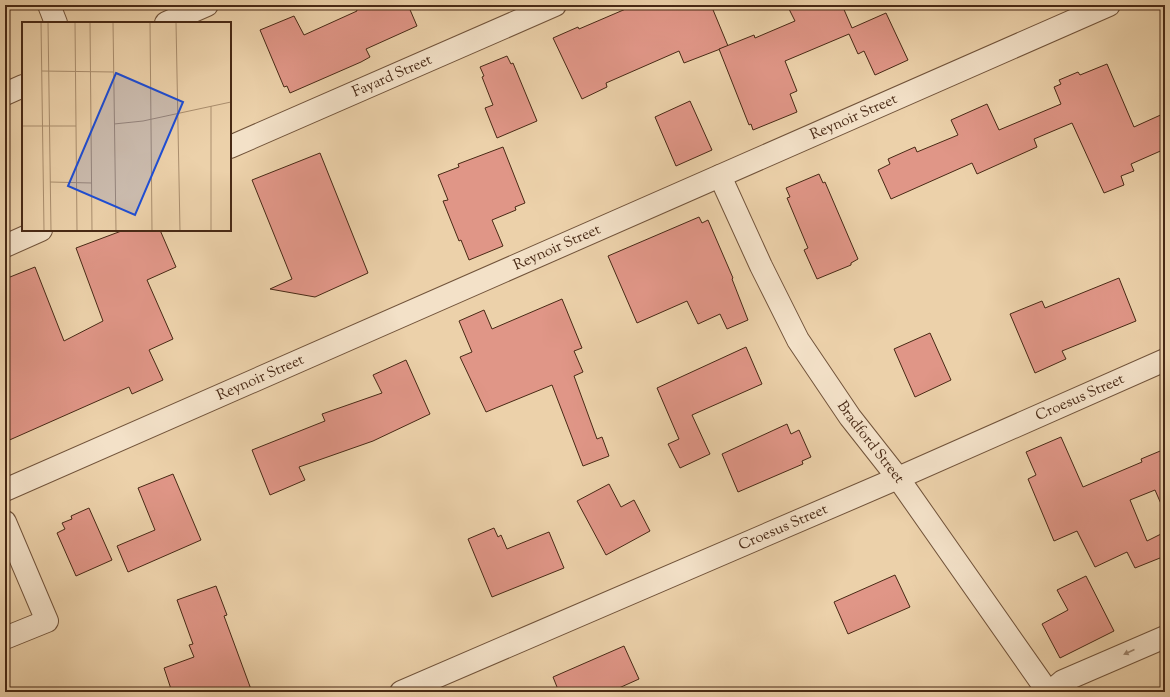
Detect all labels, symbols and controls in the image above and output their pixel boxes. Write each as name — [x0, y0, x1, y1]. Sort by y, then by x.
inset map — [22, 22, 231, 231]
street label: Fayard Street — [349, 49, 435, 103]
street label: Reynoir Street — [807, 89, 901, 146]
street label: Reynoir Street — [510, 219, 604, 276]
street label: Reynoir Street — [213, 349, 307, 406]
street label: Croesus Street — [1032, 369, 1128, 426]
street label: Bradford Street — [832, 397, 909, 488]
street label: Croesus Street — [735, 499, 831, 556]
one-way arrow — [1123, 650, 1135, 656]

